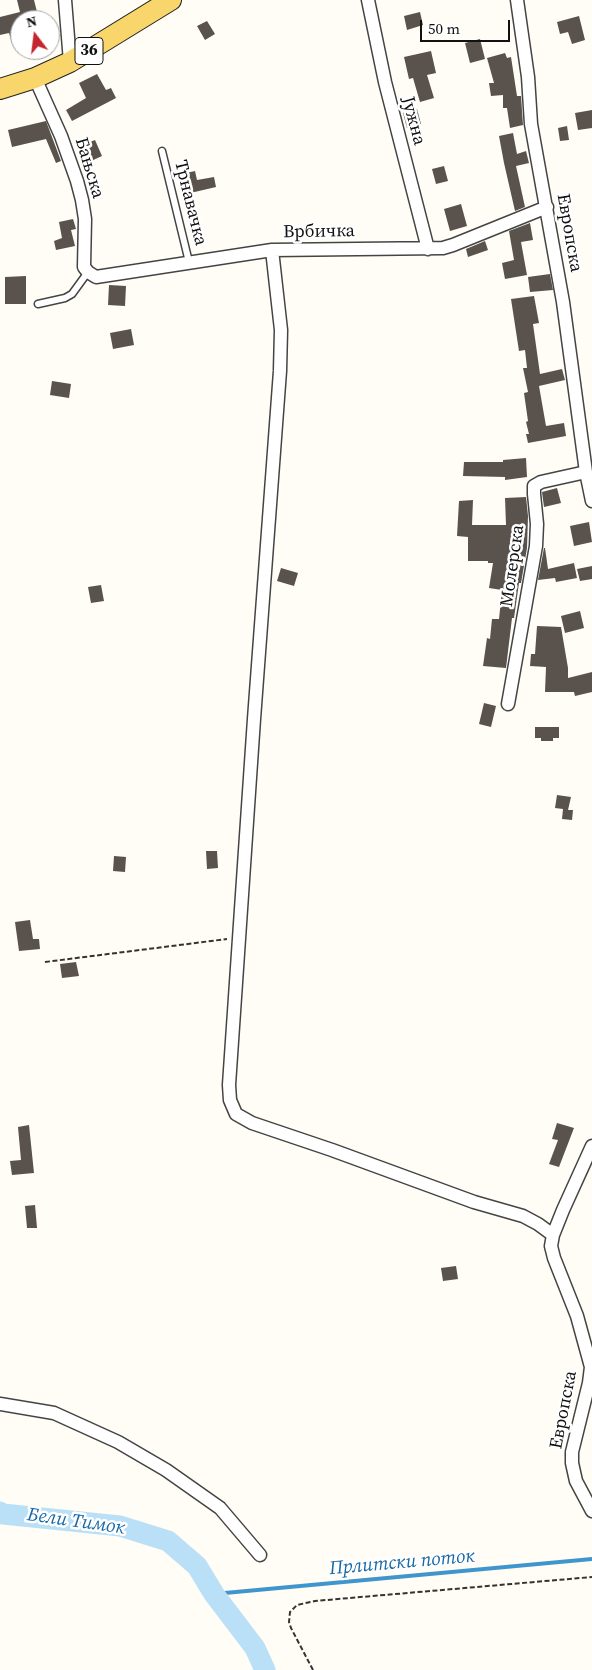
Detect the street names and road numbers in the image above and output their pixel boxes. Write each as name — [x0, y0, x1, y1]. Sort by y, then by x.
road number: 36 — [75, 37, 103, 64]
street label: Јужна — [396, 94, 430, 148]
street label: Бањска — [70, 135, 108, 201]
street label: Трнавачка — [169, 158, 211, 248]
street label: Европска — [551, 192, 587, 274]
street label: Врбичка — [283, 221, 355, 243]
street label: Молерска — [497, 524, 529, 608]
street label: Европска — [546, 1369, 582, 1451]

